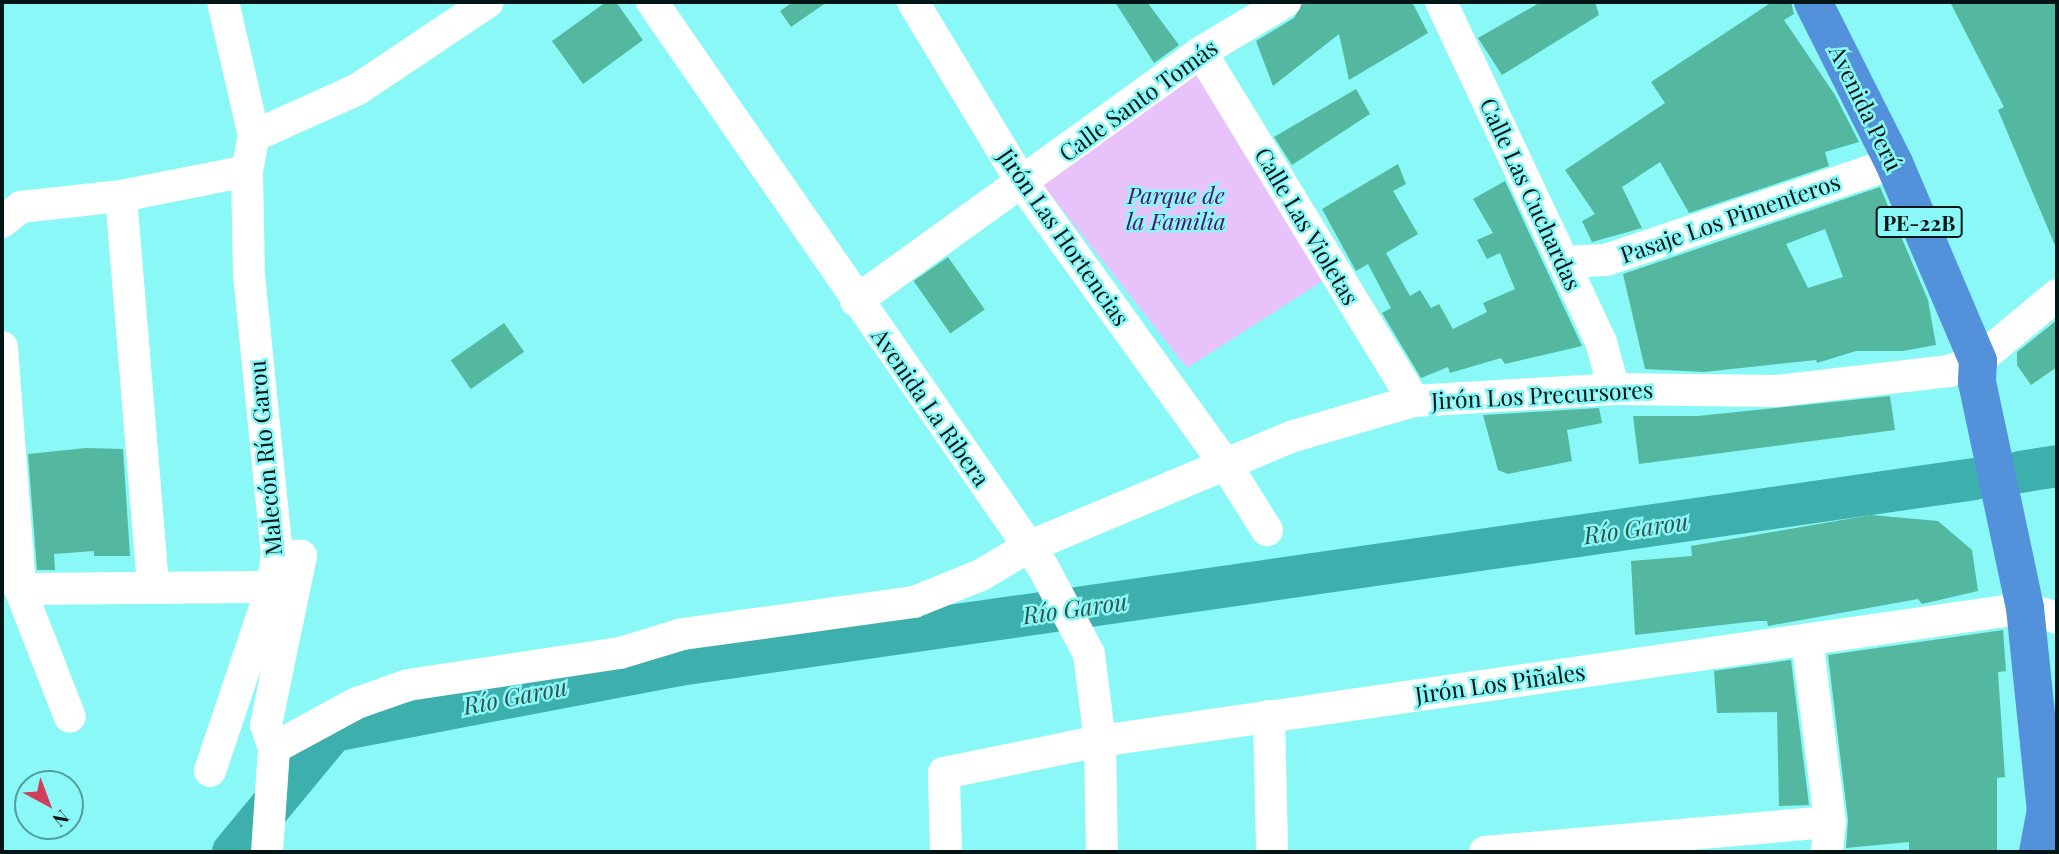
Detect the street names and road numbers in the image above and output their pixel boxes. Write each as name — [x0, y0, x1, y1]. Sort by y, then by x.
street label: Calle Santo Tomás — [1053, 33, 1223, 167]
street label: Avenida Perú — [1824, 41, 1908, 175]
street label: Calle Las Cuchardas — [1474, 94, 1588, 294]
street label: Calle Las Violetas — [1249, 142, 1365, 310]
street label: Jirón Las Hortencias — [992, 143, 1136, 331]
street label: Pasaje Los Pimenteros — [1617, 167, 1843, 269]
road number: PE-22B — [1875, 204, 1963, 240]
street label: Avenida La Ribera — [866, 323, 996, 491]
street label: Malecón Río Garou — [243, 359, 287, 557]
street label: Jirón Los Precursores — [1430, 375, 1654, 415]
street label: Jirón Los Piñales — [1413, 657, 1587, 709]

